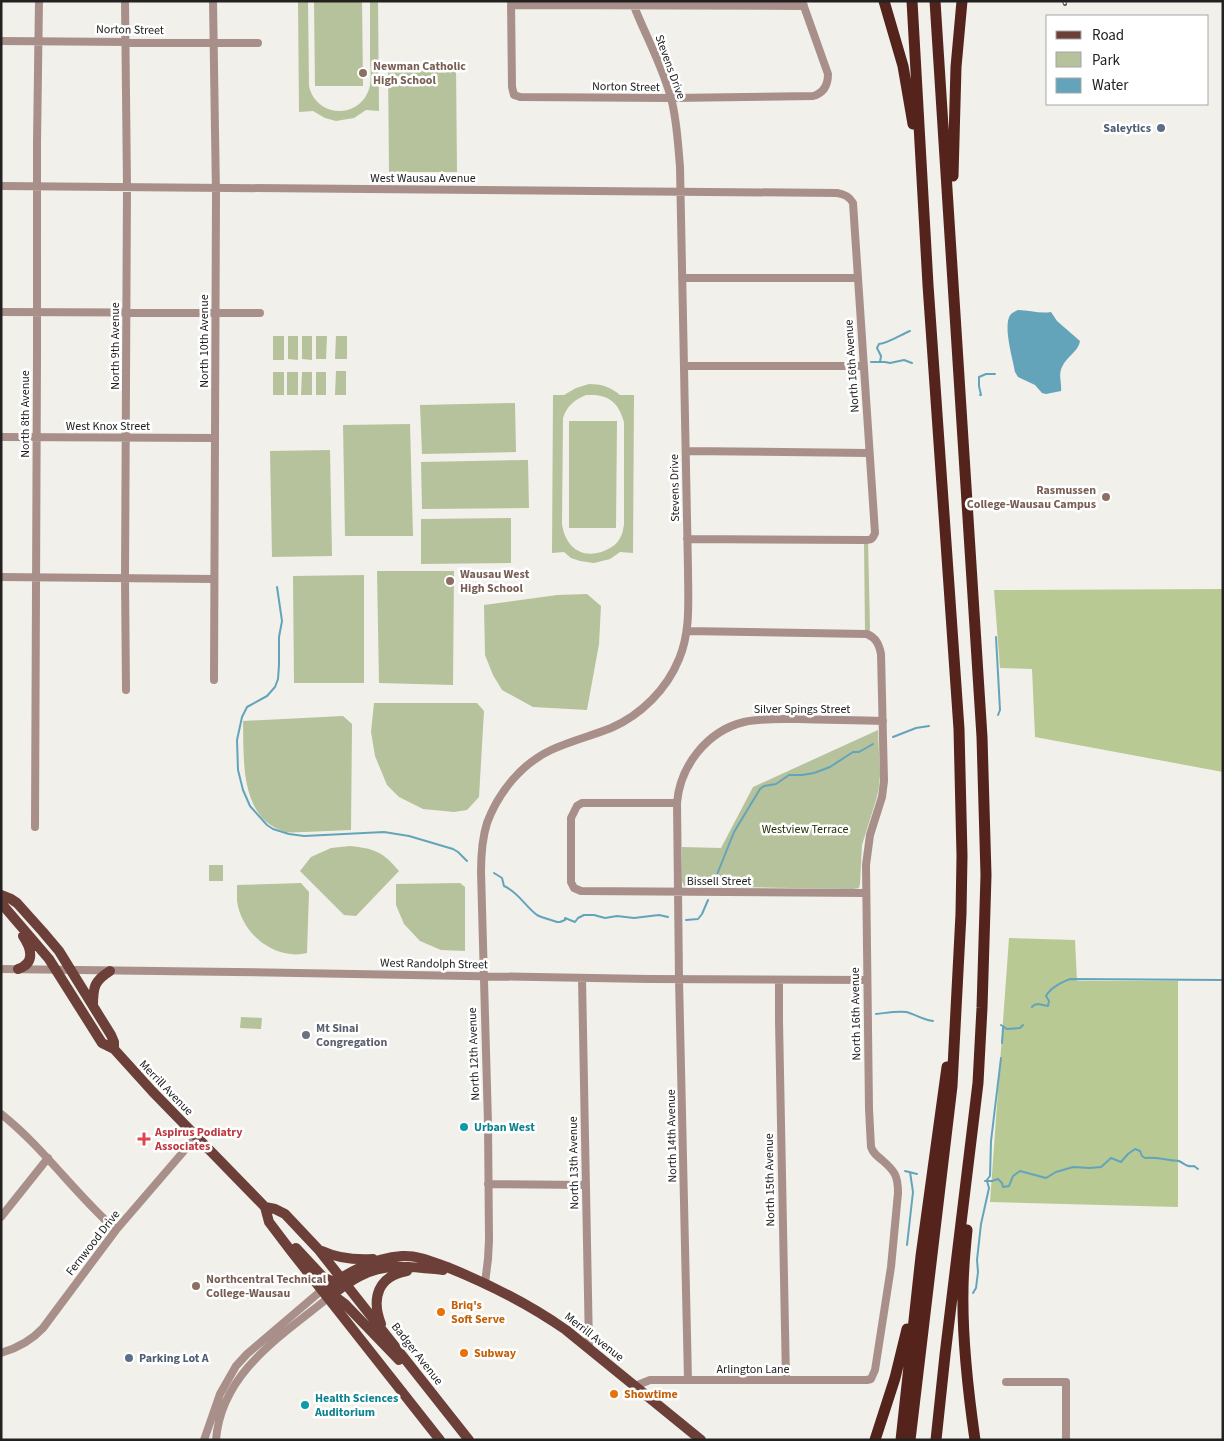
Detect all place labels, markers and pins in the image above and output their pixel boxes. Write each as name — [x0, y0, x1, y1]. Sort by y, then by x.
place label: Newman Catholic High School — [373, 58, 466, 89]
marker: Newman Catholic High School — [357, 67, 369, 79]
place label: Saleytics — [1103, 120, 1151, 137]
marker: Saleytics — [1155, 122, 1167, 134]
place label: Rasmussen College-Wausau Campus — [967, 482, 1096, 513]
marker: Rasmussen College-Wausau Campus — [1100, 491, 1112, 503]
place label: Wausau West High School — [460, 566, 530, 597]
marker: Wausau West High School — [444, 575, 456, 587]
place label: Mt Sinai Congregation — [316, 1020, 388, 1051]
marker: Mt Sinai Congregation — [300, 1029, 312, 1041]
place label: Urban West — [474, 1119, 535, 1136]
marker: Urban West — [458, 1121, 470, 1133]
place label: Aspirus Podiatry Associates — [154, 1124, 243, 1155]
marker: Aspirus Podiatry Associates — [137, 1132, 151, 1146]
place label: Northcentral Technical College-Wausau — [206, 1271, 327, 1302]
marker: Northcentral Technical College-Wausau — [190, 1280, 202, 1292]
place label: Briq's Soft Serve — [451, 1297, 505, 1328]
marker: Briq's Soft Serve — [435, 1306, 447, 1318]
place label: Subway — [474, 1345, 517, 1362]
marker: Subway — [458, 1347, 470, 1359]
place label: Parking Lot A — [139, 1350, 209, 1367]
marker: Parking Lot A — [123, 1352, 135, 1364]
place label: Showtime — [624, 1386, 678, 1403]
marker: Showtime — [608, 1388, 620, 1400]
place label: Health Sciences Auditorium — [314, 1390, 398, 1421]
marker: Health Sciences Auditorium — [299, 1399, 311, 1411]

